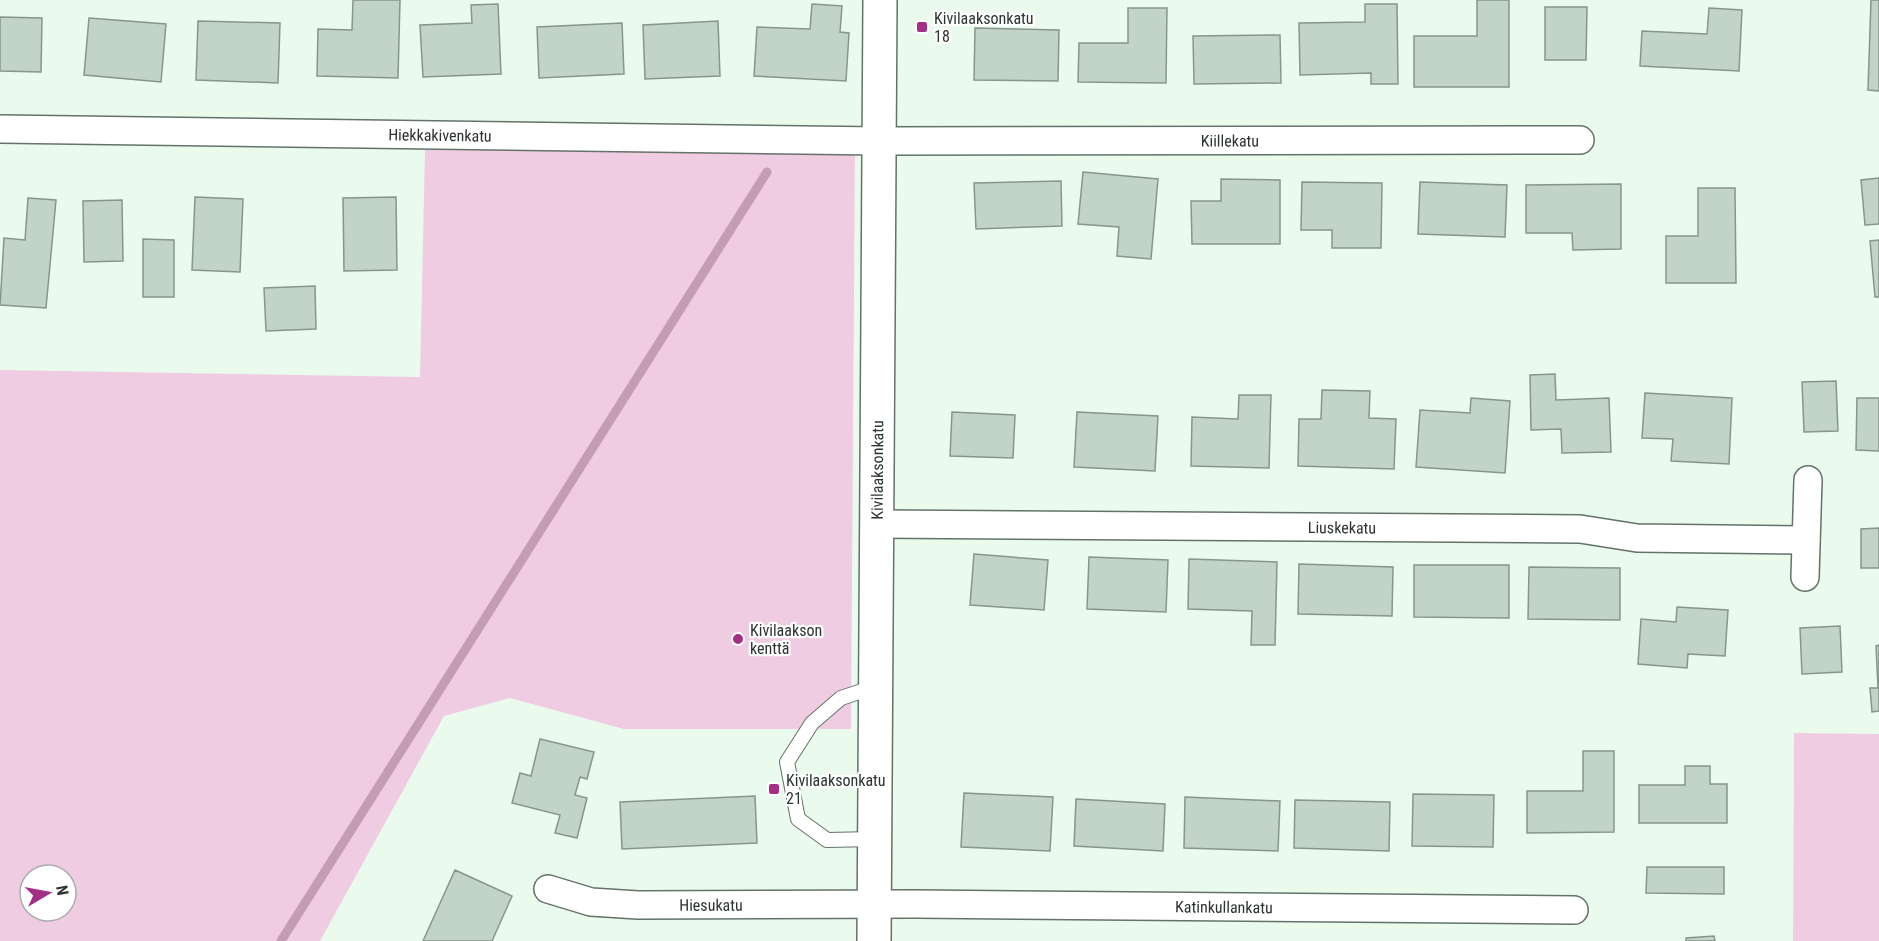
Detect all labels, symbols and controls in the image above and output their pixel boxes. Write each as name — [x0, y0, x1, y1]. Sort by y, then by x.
place label: Kivilaaksonkatu 18 — [934, 9, 1034, 46]
marker: Kivilaaksonkatu 18 — [915, 20, 929, 34]
street label: Hiekkakivenkatu — [388, 125, 492, 146]
street label: Kiillekatu — [1201, 131, 1259, 151]
street label: Kivilaaksonkatu — [868, 420, 887, 520]
street label: Liuskekatu — [1308, 518, 1376, 538]
place label: Kivilaakson kenttä — [750, 621, 822, 658]
marker: Kivilaakson kenttä — [731, 632, 745, 646]
place label: Kivilaaksonkatu 21 — [786, 771, 886, 808]
marker: Kivilaaksonkatu 21 — [767, 782, 781, 796]
north arrow — [18, 863, 78, 923]
text: N — [52, 884, 72, 897]
street label: Hiesukatu — [679, 896, 743, 915]
street label: Katinkullankatu — [1175, 897, 1273, 917]

